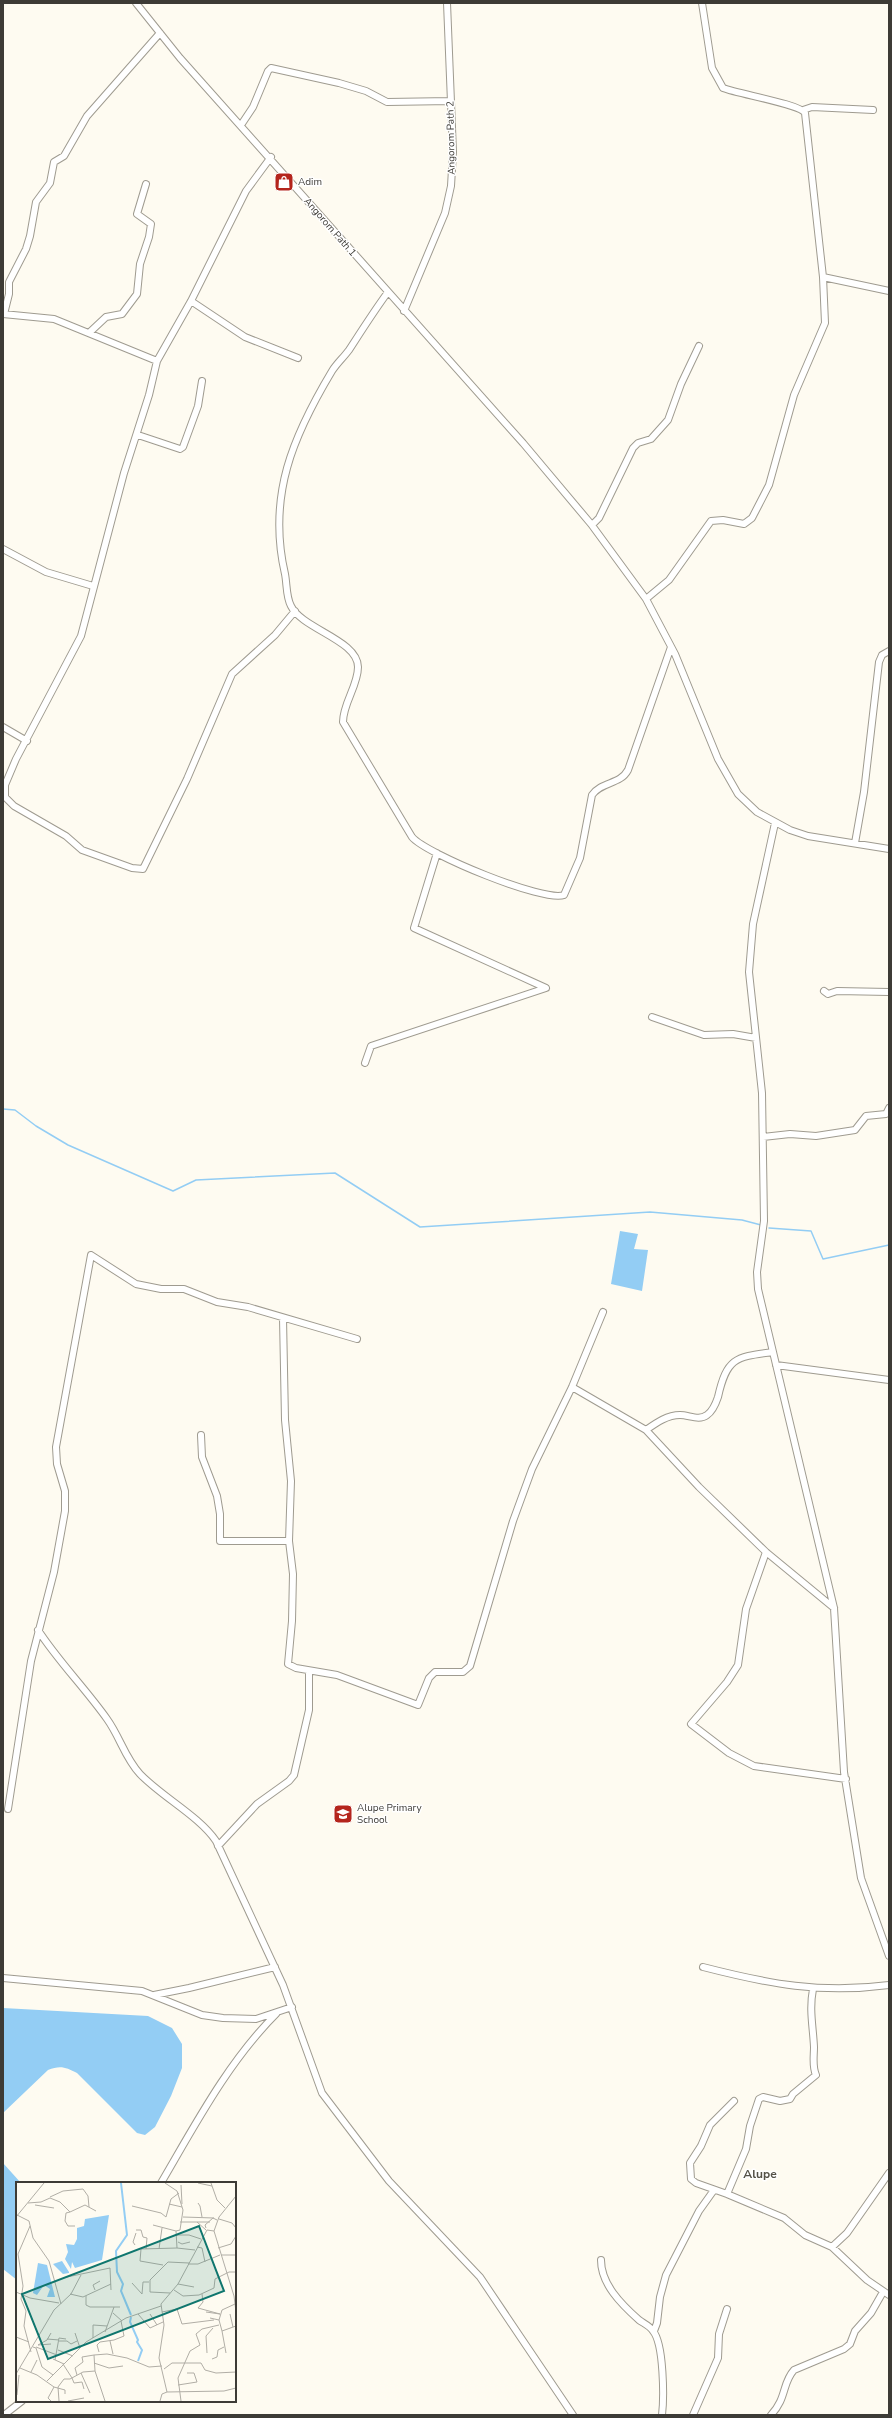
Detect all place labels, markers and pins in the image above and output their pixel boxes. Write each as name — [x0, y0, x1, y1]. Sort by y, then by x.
shop icon: Adim — [273, 171, 295, 193]
place label: Adim — [298, 175, 322, 189]
place label: Alupe Primary School — [357, 1801, 422, 1827]
school or university icon: Alupe Primary School — [332, 1803, 354, 1825]

